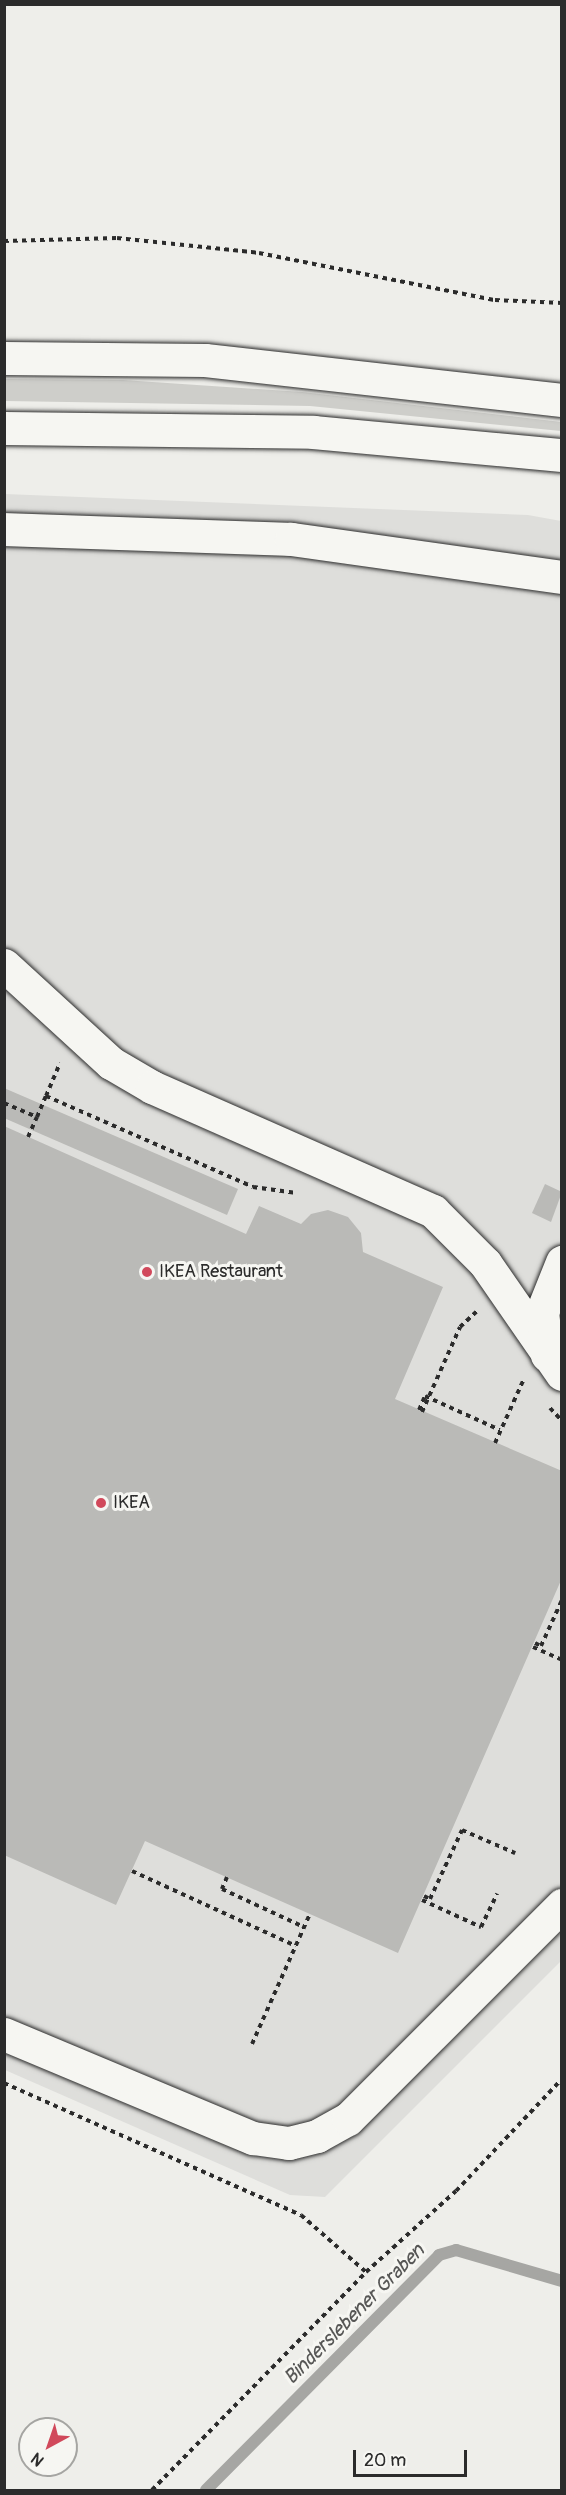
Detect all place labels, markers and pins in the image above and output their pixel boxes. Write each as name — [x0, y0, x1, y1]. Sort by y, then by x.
place label: IKEA Restaurant — [159, 1261, 283, 1283]
marker: IKEA Restaurant — [140, 1265, 154, 1279]
place label: IKEA — [113, 1492, 150, 1514]
marker: IKEA — [94, 1496, 108, 1510]

